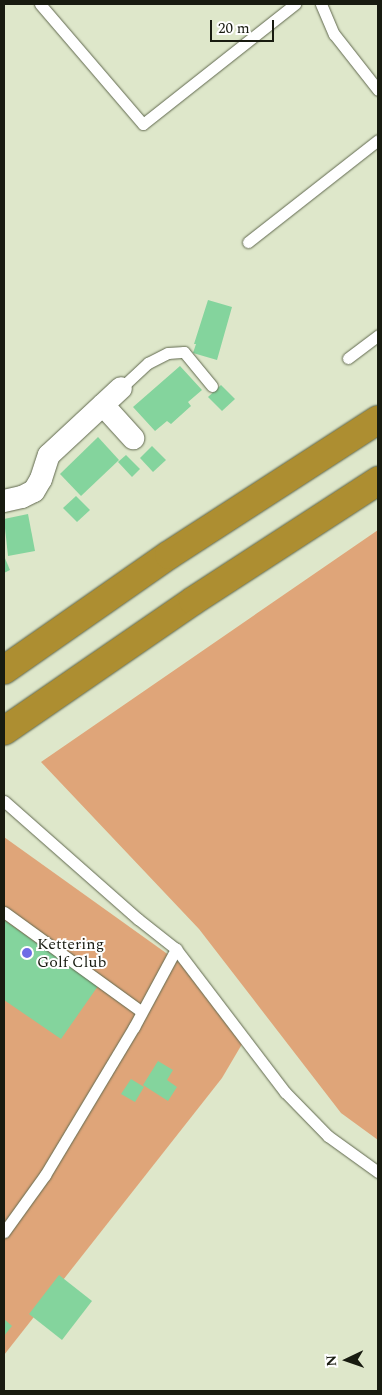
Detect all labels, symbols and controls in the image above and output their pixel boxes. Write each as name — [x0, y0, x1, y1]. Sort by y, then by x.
scale bar — [212, 10, 276, 42]
text: 20 m — [218, 17, 250, 40]
place label: Kettering Golf Club — [37, 934, 106, 972]
marker: Kettering Golf Club — [21, 947, 33, 959]
north arrow — [322, 1335, 372, 1385]
text: N — [321, 1355, 342, 1367]

